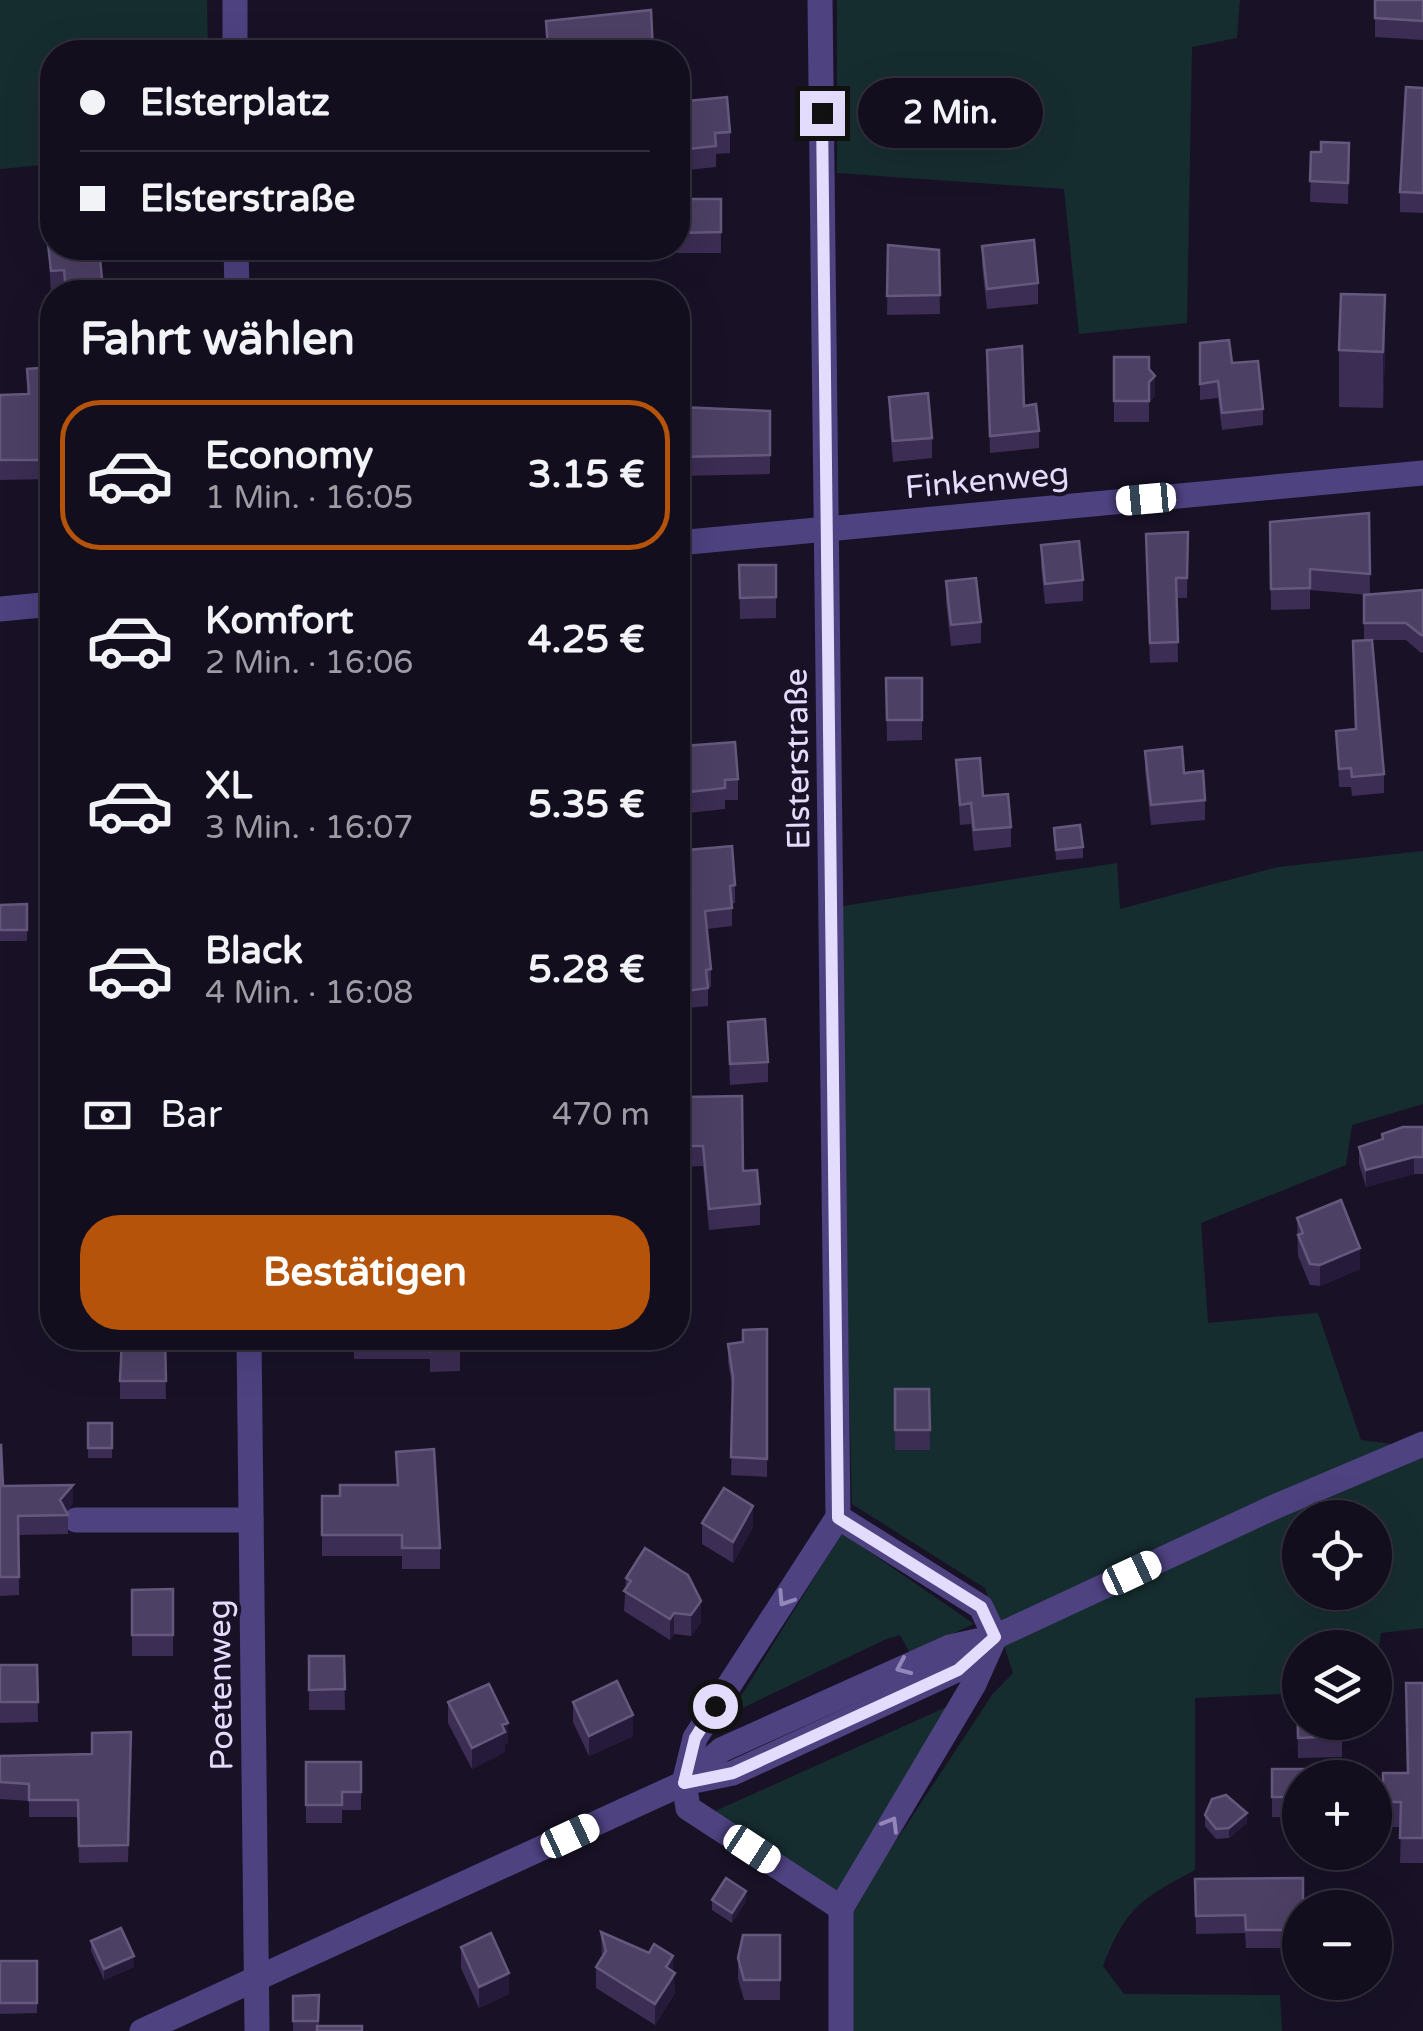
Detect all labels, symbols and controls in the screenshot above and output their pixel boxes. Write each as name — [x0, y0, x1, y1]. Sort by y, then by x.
callout: 2 Min. — [857, 78, 1042, 148]
text: Elsterplatz — [140, 80, 330, 126]
route end — [800, 91, 845, 136]
text: 2 Min. — [903, 94, 998, 132]
text: Elsterstraße — [140, 176, 355, 222]
text: Fahrt wählen — [80, 313, 355, 367]
icon: car — [85, 430, 175, 520]
text: Economy — [205, 433, 373, 479]
text: 3.15 € — [528, 452, 645, 498]
street label: Finkenweg — [903, 455, 1071, 507]
text: 1 Min. · 16:05 — [205, 479, 413, 517]
car — [1115, 481, 1177, 517]
icon: car — [85, 595, 175, 685]
text: Komfort — [205, 598, 354, 644]
text: 4.25 € — [528, 617, 645, 663]
text: 2 Min. · 16:06 — [205, 644, 413, 682]
street label: Elsterstraße — [777, 668, 819, 850]
icon: car — [85, 760, 175, 850]
text: XL — [205, 763, 252, 809]
text: 5.35 € — [528, 782, 645, 828]
text: 3 Min. · 16:07 — [205, 809, 413, 847]
icon: car — [85, 925, 175, 1015]
text: Black — [205, 928, 303, 974]
text: 5.28 € — [528, 947, 645, 993]
text: 4 Min. · 16:08 — [205, 974, 413, 1012]
icon: cash — [80, 1088, 135, 1143]
text: Bar — [160, 1092, 222, 1138]
text: 470 m — [552, 1096, 650, 1134]
button: Bestätigen — [80, 1215, 650, 1330]
map controls — [1282, 1500, 1392, 2000]
button: locate — [1282, 1500, 1392, 1610]
car — [1098, 1547, 1166, 1599]
one-way arrow — [778, 1589, 797, 1607]
street label: Poetenweg — [201, 1599, 241, 1771]
button: layers — [1282, 1630, 1392, 1740]
one-way arrow — [895, 1655, 913, 1675]
route start — [693, 1684, 738, 1729]
button: + — [1282, 1760, 1392, 1870]
car — [536, 1810, 604, 1862]
one-way arrow — [879, 1817, 898, 1835]
car — [719, 1820, 785, 1878]
button: − — [1282, 1890, 1392, 2000]

